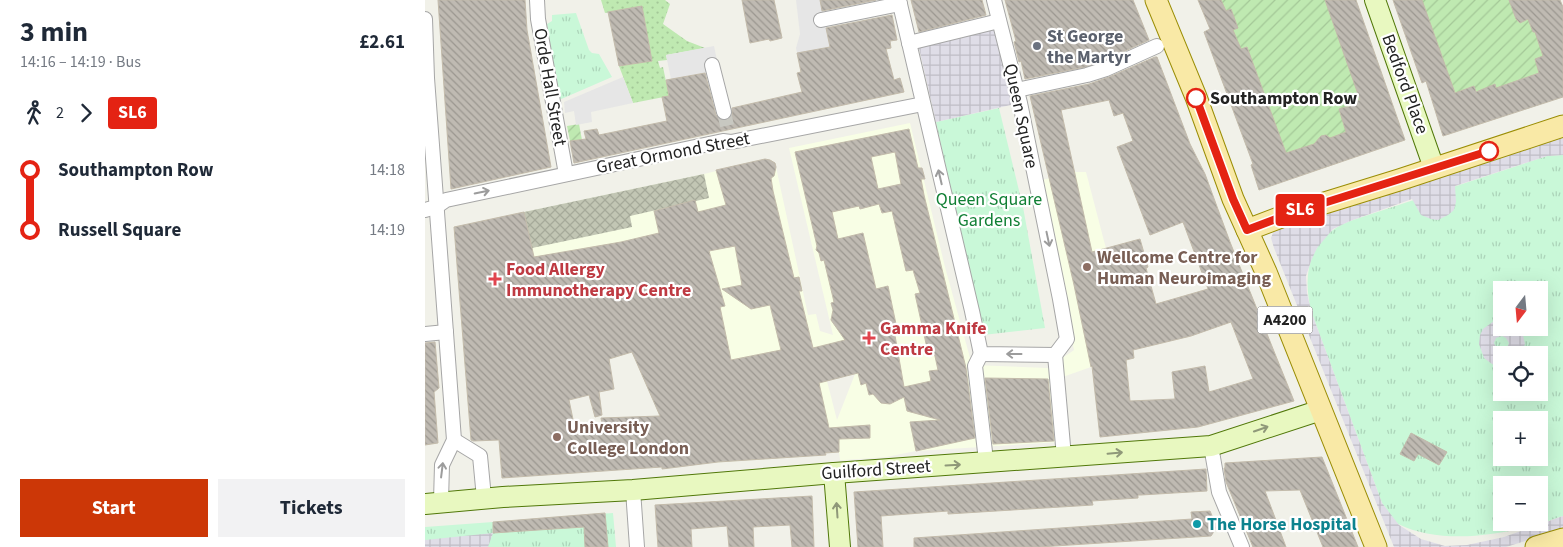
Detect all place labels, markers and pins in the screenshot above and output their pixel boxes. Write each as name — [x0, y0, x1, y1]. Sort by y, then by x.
place label: St George the Martyr — [1047, 24, 1132, 70]
marker: St George the Martyr — [1031, 40, 1043, 52]
place label: Southampton Row — [1210, 86, 1357, 111]
marker: Southampton Row — [1186, 88, 1206, 108]
unlabelled marker — [1479, 141, 1499, 161]
place label: Wellcome Centre for Human Neuroimaging — [1097, 245, 1271, 291]
place label: Food Allergy Immunotherapy Centre — [506, 257, 691, 303]
marker: Wellcome Centre for Human Neuroimaging — [1081, 261, 1093, 273]
marker: Food Allergy Immunotherapy Centre — [488, 272, 502, 286]
place label: Gamma Knife Centre — [880, 316, 987, 362]
marker: Gamma Knife Centre — [862, 331, 876, 345]
place label: University College London — [567, 415, 689, 461]
marker: University College London — [551, 431, 563, 443]
place label: The Horse Hospital — [1207, 512, 1357, 537]
marker: The Horse Hospital — [1191, 518, 1203, 530]

